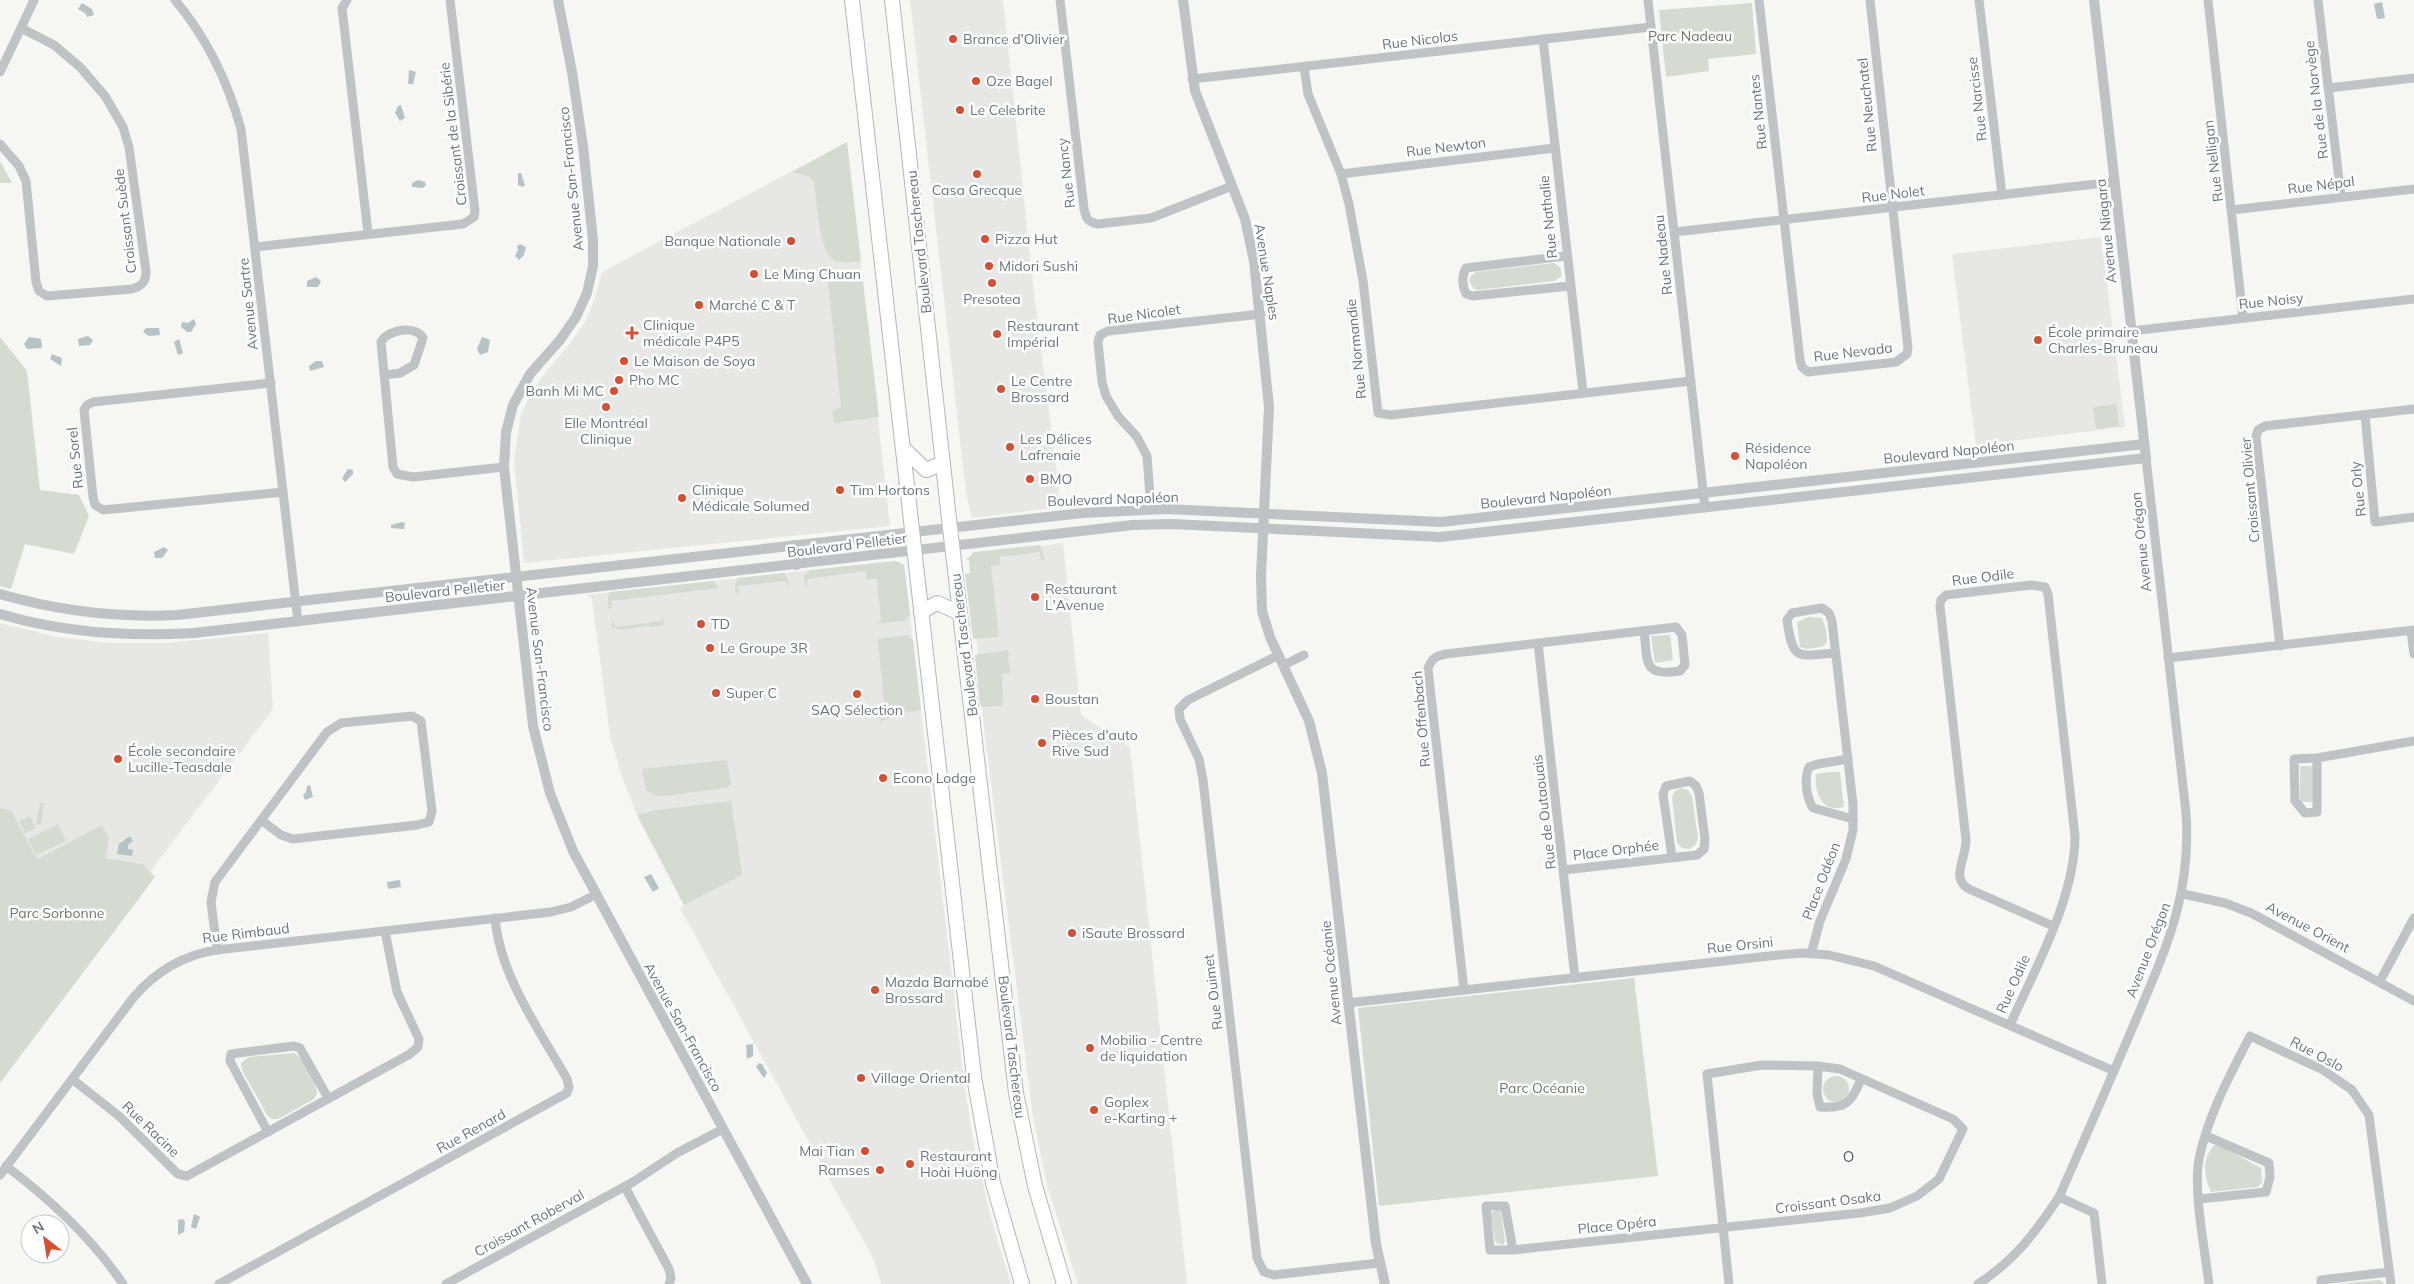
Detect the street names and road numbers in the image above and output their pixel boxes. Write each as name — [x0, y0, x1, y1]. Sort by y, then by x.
street label: Rue Nicolas — [1381, 26, 1459, 54]
street label: Rue de la Norvège — [2300, 40, 2332, 160]
street label: Rue Narcisse — [1963, 56, 1991, 142]
street label: Rue Neuchatel — [1853, 57, 1881, 153]
street label: Croissant de la Sibérie — [435, 61, 471, 207]
street label: Rue Nantes — [1745, 73, 1771, 150]
street label: Avenue San-Francisco — [554, 106, 588, 252]
street label: Rue Nelligan — [2199, 119, 2227, 203]
street label: Rue Newton — [1405, 133, 1487, 161]
street label: Rue Nancy — [1053, 136, 1079, 209]
street label: Croissant Suède — [110, 168, 140, 274]
street label: Boulevard Taschereau — [903, 170, 935, 314]
street label: Rue Népal — [2287, 172, 2355, 198]
street label: Rue Nathalie — [1535, 174, 1561, 260]
street label: Avenue Niagara — [2092, 178, 2120, 284]
street label: Rue Nolet — [1860, 181, 1926, 207]
street label: Rue Nadeau — [1650, 214, 1676, 296]
street label: Avenue Naples — [1250, 222, 1284, 322]
street label: Avenue Sartre — [234, 257, 262, 351]
street label: Rue Noisy — [2238, 289, 2305, 313]
street label: Rue Normandie — [1342, 298, 1370, 400]
street label: Rue Nicolet — [1106, 300, 1182, 328]
street label: Rue Nevada — [1812, 338, 1894, 366]
street label: Rue Sorel — [63, 426, 87, 490]
street label: Boulevard Napoléon — [1883, 436, 2015, 468]
street label: Croissant Olivier — [2236, 436, 2264, 544]
street label: Rue Orly — [2346, 460, 2370, 518]
street label: Boulevard Napoléon — [1480, 481, 1612, 513]
street label: Boulevard Napoléon — [1047, 488, 1179, 510]
street label: Avenue Orégon — [2127, 491, 2155, 593]
street label: Boulevard Pelletier — [786, 529, 909, 561]
street label: Rue Odile — [1951, 564, 2015, 590]
street label: Boulevard Taschereau — [946, 573, 982, 717]
street label: Boulevard Pelletier — [384, 576, 507, 606]
street label: Avenue San-Francisco — [522, 586, 558, 732]
street label: Rue Offenbach — [1408, 670, 1434, 768]
street label: Rue de Outaouais — [1528, 753, 1560, 870]
street label: Place Orphée — [1572, 836, 1660, 864]
street label: Place Odéon — [1798, 840, 1844, 922]
street label: Avenue Orient — [2263, 897, 2353, 957]
street label: Avenue Orégon — [2122, 900, 2174, 1000]
street label: Rue Rimbaud — [201, 919, 291, 947]
street label: Avenue Océanie — [1317, 920, 1345, 1026]
street label: Rue Orsini — [1706, 933, 1774, 957]
street label: Rue Odile — [1992, 952, 2034, 1016]
street label: Rue Ouimet — [1199, 953, 1227, 1031]
street label: Avenue San-Francisco — [640, 959, 726, 1095]
street label: Boulevard Taschereau — [994, 975, 1030, 1119]
street label: Rue Oslo — [2287, 1032, 2347, 1076]
street label: Rue Racine — [118, 1097, 184, 1161]
street label: Rue Renard — [433, 1105, 509, 1157]
street label: Croissant Roberval — [471, 1185, 587, 1261]
street label: Croissant Osaka — [1774, 1187, 1882, 1217]
street label: Place Opéra — [1577, 1212, 1657, 1238]

